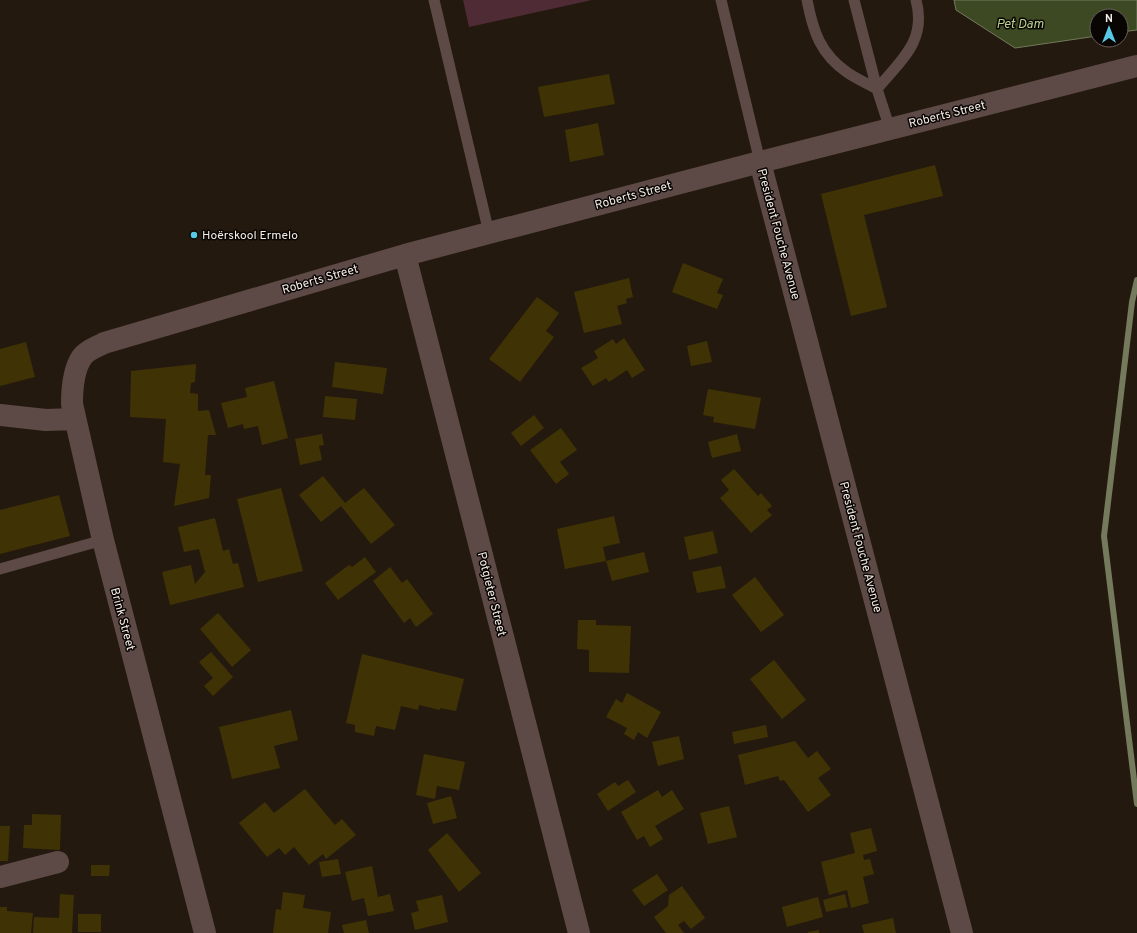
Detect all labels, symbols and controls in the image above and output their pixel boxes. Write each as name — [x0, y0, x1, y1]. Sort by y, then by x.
north arrow — [1089, 8, 1129, 48]
text: N — [1105, 12, 1113, 26]
water label: Pet Dam — [996, 17, 1044, 33]
street label: Roberts Street — [907, 98, 987, 132]
street label: President Fouche Avenue — [753, 167, 803, 302]
street label: Roberts Street — [593, 178, 673, 214]
place label: Hoërskool Ermelo — [202, 228, 298, 244]
marker: Hoërskool Ermelo — [189, 230, 199, 240]
street label: Roberts Street — [280, 261, 360, 298]
street label: President Fouche Avenue — [835, 480, 885, 615]
street label: Potgieter Street — [473, 550, 509, 638]
street label: Brink Street — [106, 586, 138, 652]

